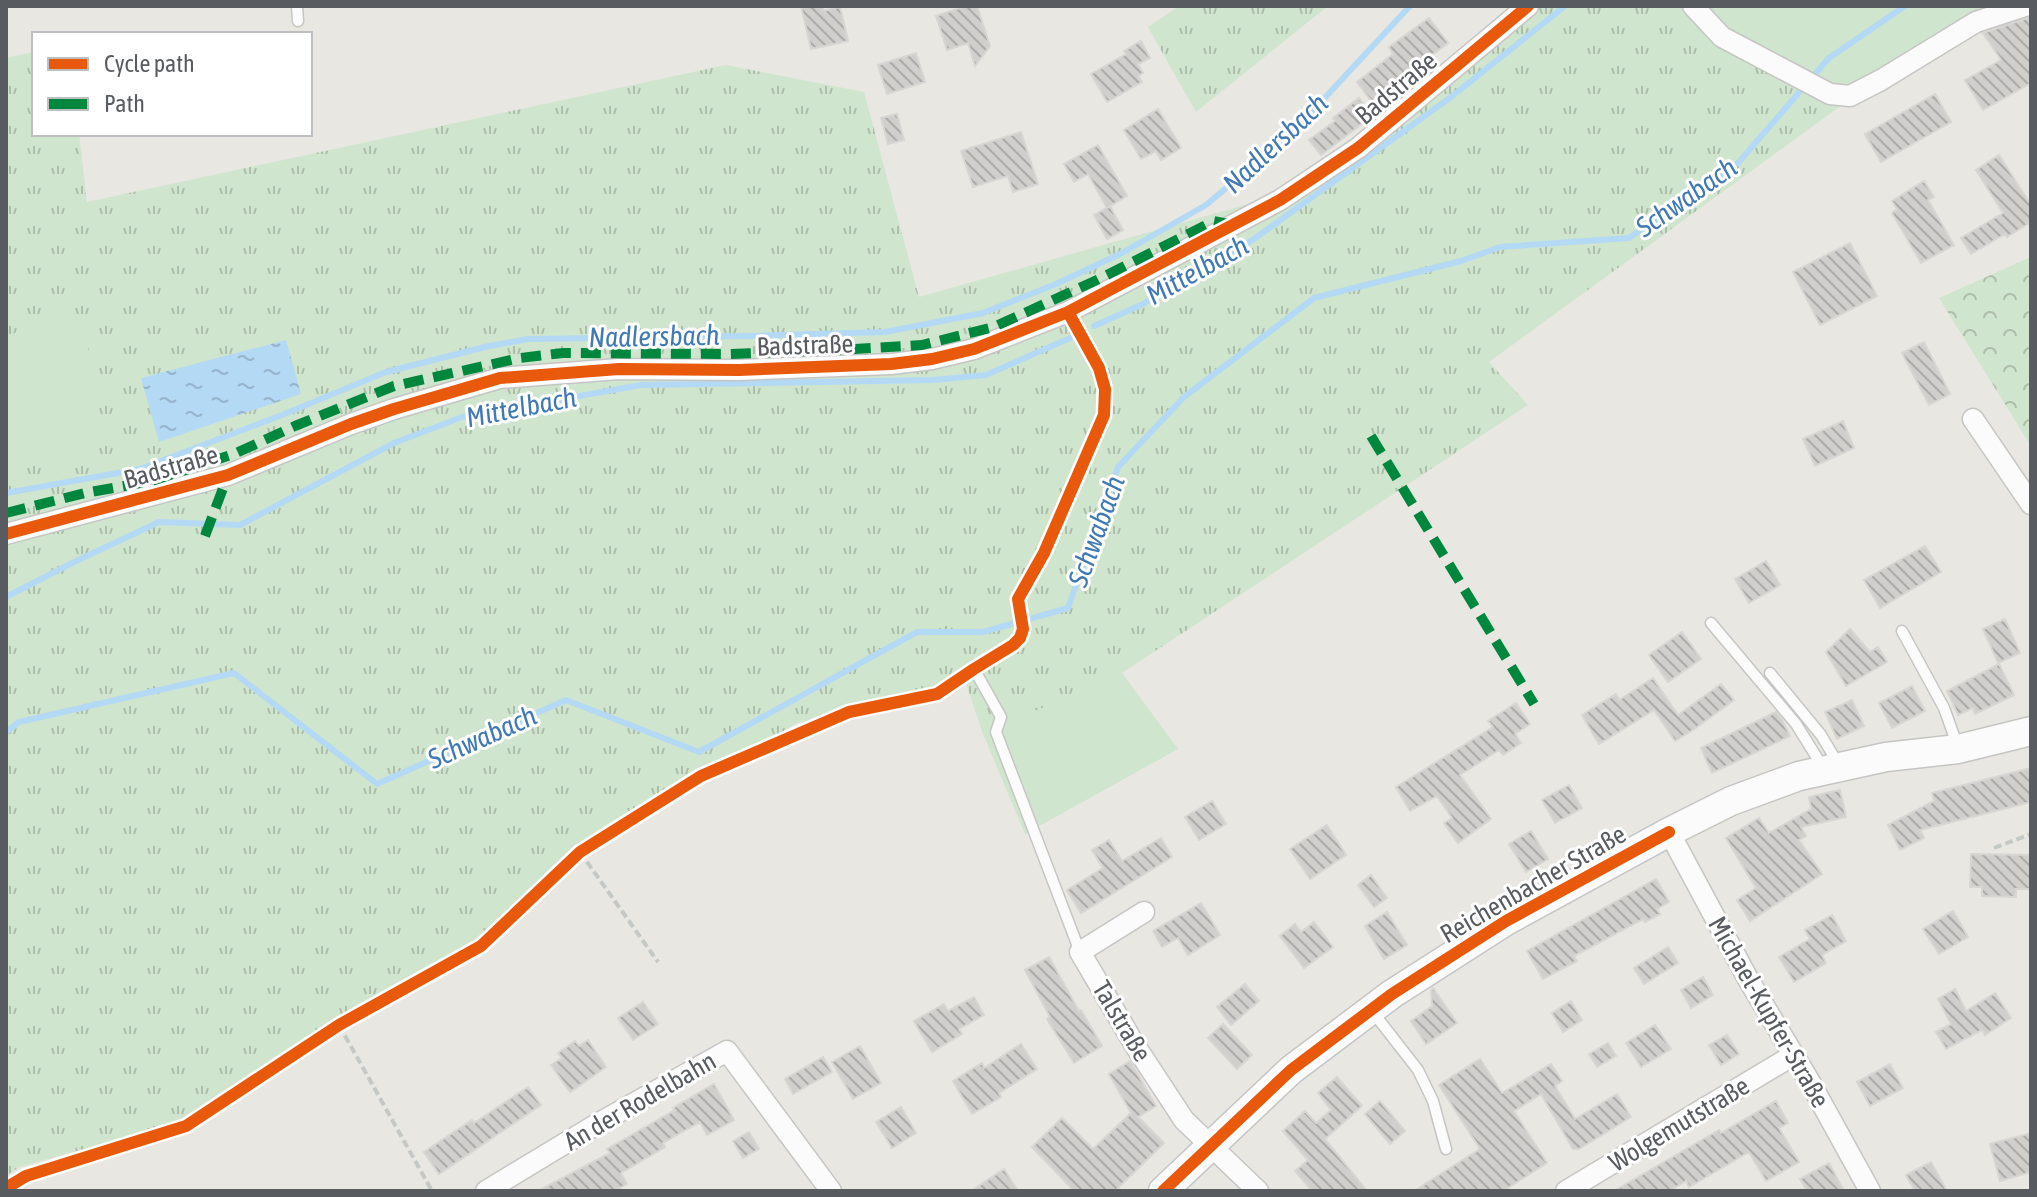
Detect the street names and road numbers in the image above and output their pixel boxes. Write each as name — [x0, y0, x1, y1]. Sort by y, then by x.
street label: Badstraße — [1349, 45, 1443, 131]
street label: Badstraße — [756, 328, 854, 362]
street label: Badstraße — [120, 439, 222, 495]
street label: Reichenbacher Straße — [1435, 819, 1631, 949]
street label: Michael-Kupfer-Straße — [1702, 911, 1836, 1113]
street label: Talstraße — [1086, 975, 1158, 1067]
street label: An der Rodelbahn — [559, 1045, 721, 1157]
street label: Wolgemutstraße — [1604, 1070, 1754, 1178]

